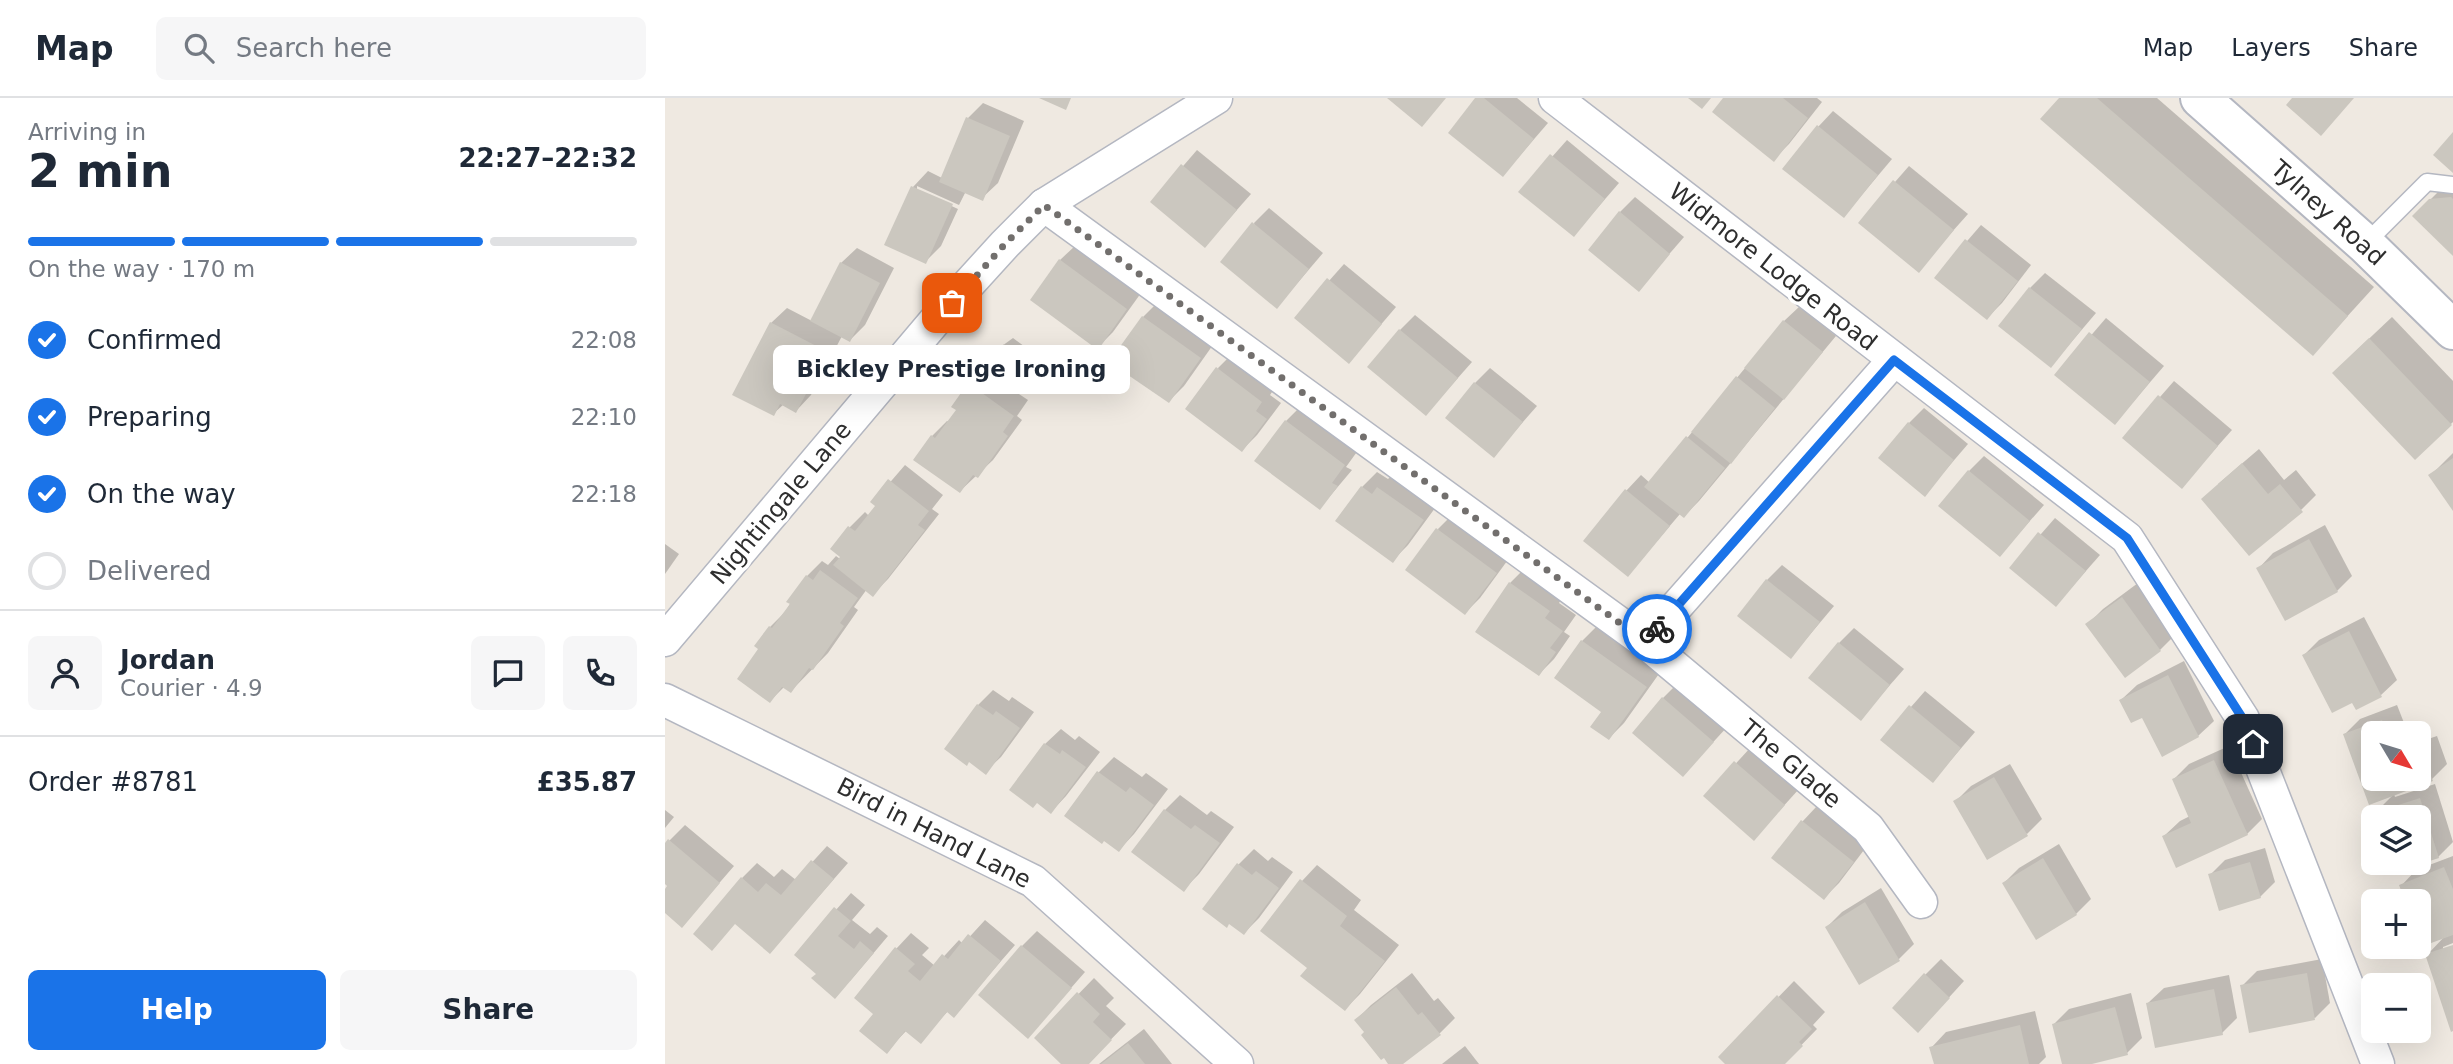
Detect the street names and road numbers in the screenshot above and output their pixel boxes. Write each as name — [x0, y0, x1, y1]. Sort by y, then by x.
street label: Tylney Road — [2264, 154, 2391, 272]
street label: Widmore Lodge Road — [1664, 177, 1882, 357]
street label: Nightingale Lane — [705, 416, 857, 590]
street label: The Glade — [1734, 713, 1847, 814]
street label: Bird in Hand Lane — [832, 772, 1036, 894]

